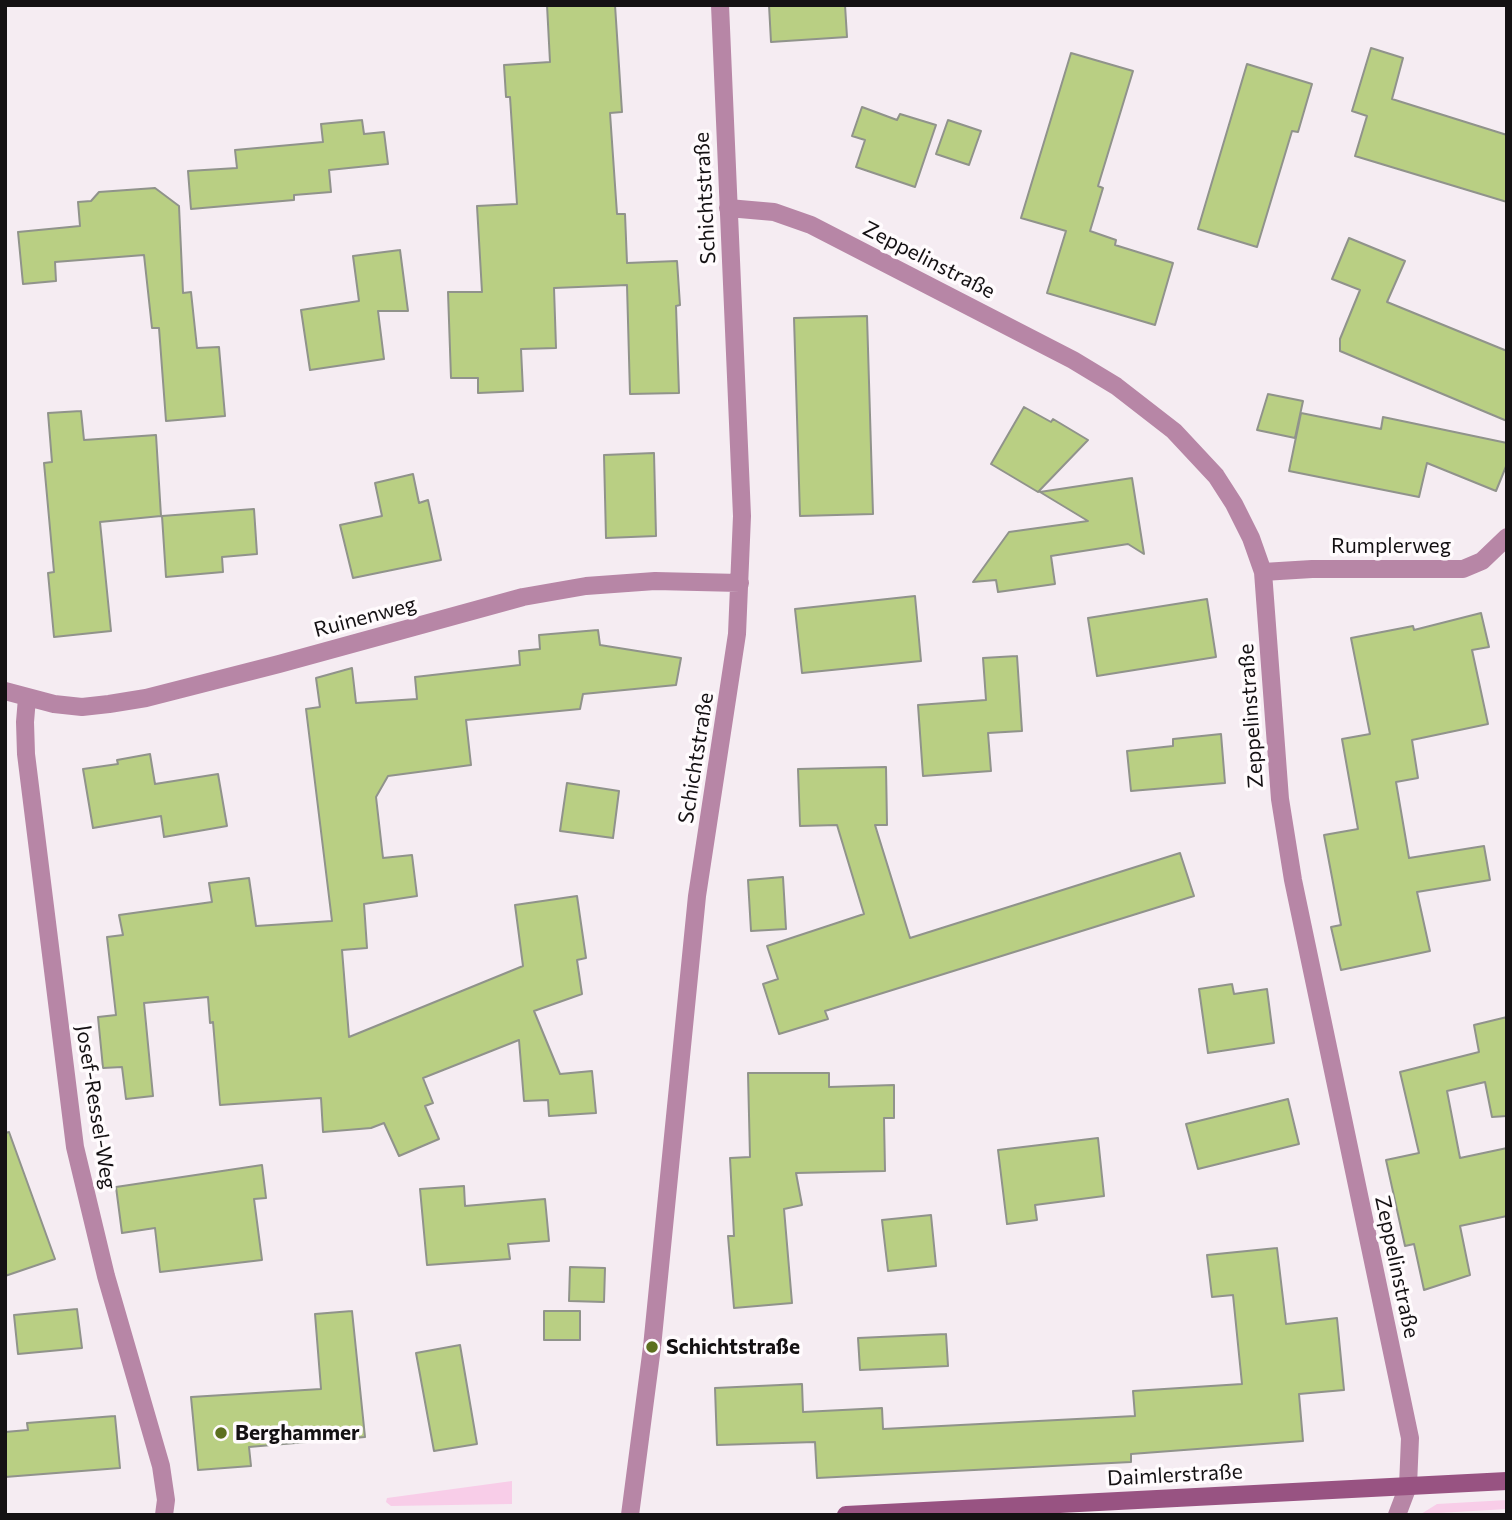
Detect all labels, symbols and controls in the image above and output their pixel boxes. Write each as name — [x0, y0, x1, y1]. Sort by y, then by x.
street label: Schichtstraße — [689, 131, 721, 265]
street label: Zeppelinstraße — [859, 216, 999, 304]
street label: Rumplerweg — [1331, 533, 1451, 559]
street label: Ruinenweg — [311, 591, 419, 643]
street label: Zeppelinstraße — [1233, 643, 1269, 789]
street label: Schichtstraße — [673, 691, 719, 825]
street label: Josef-Ressel-Weg — [71, 1023, 121, 1191]
street label: Zeppelinstraße — [1370, 1193, 1424, 1341]
place label: Schichtstraße — [666, 1334, 800, 1360]
marker: Schichtstraße — [644, 1339, 660, 1355]
place label: Berghammer — [235, 1420, 360, 1446]
marker: Berghammer — [213, 1425, 229, 1441]
street label: Daimlerstraße — [1107, 1459, 1243, 1491]

